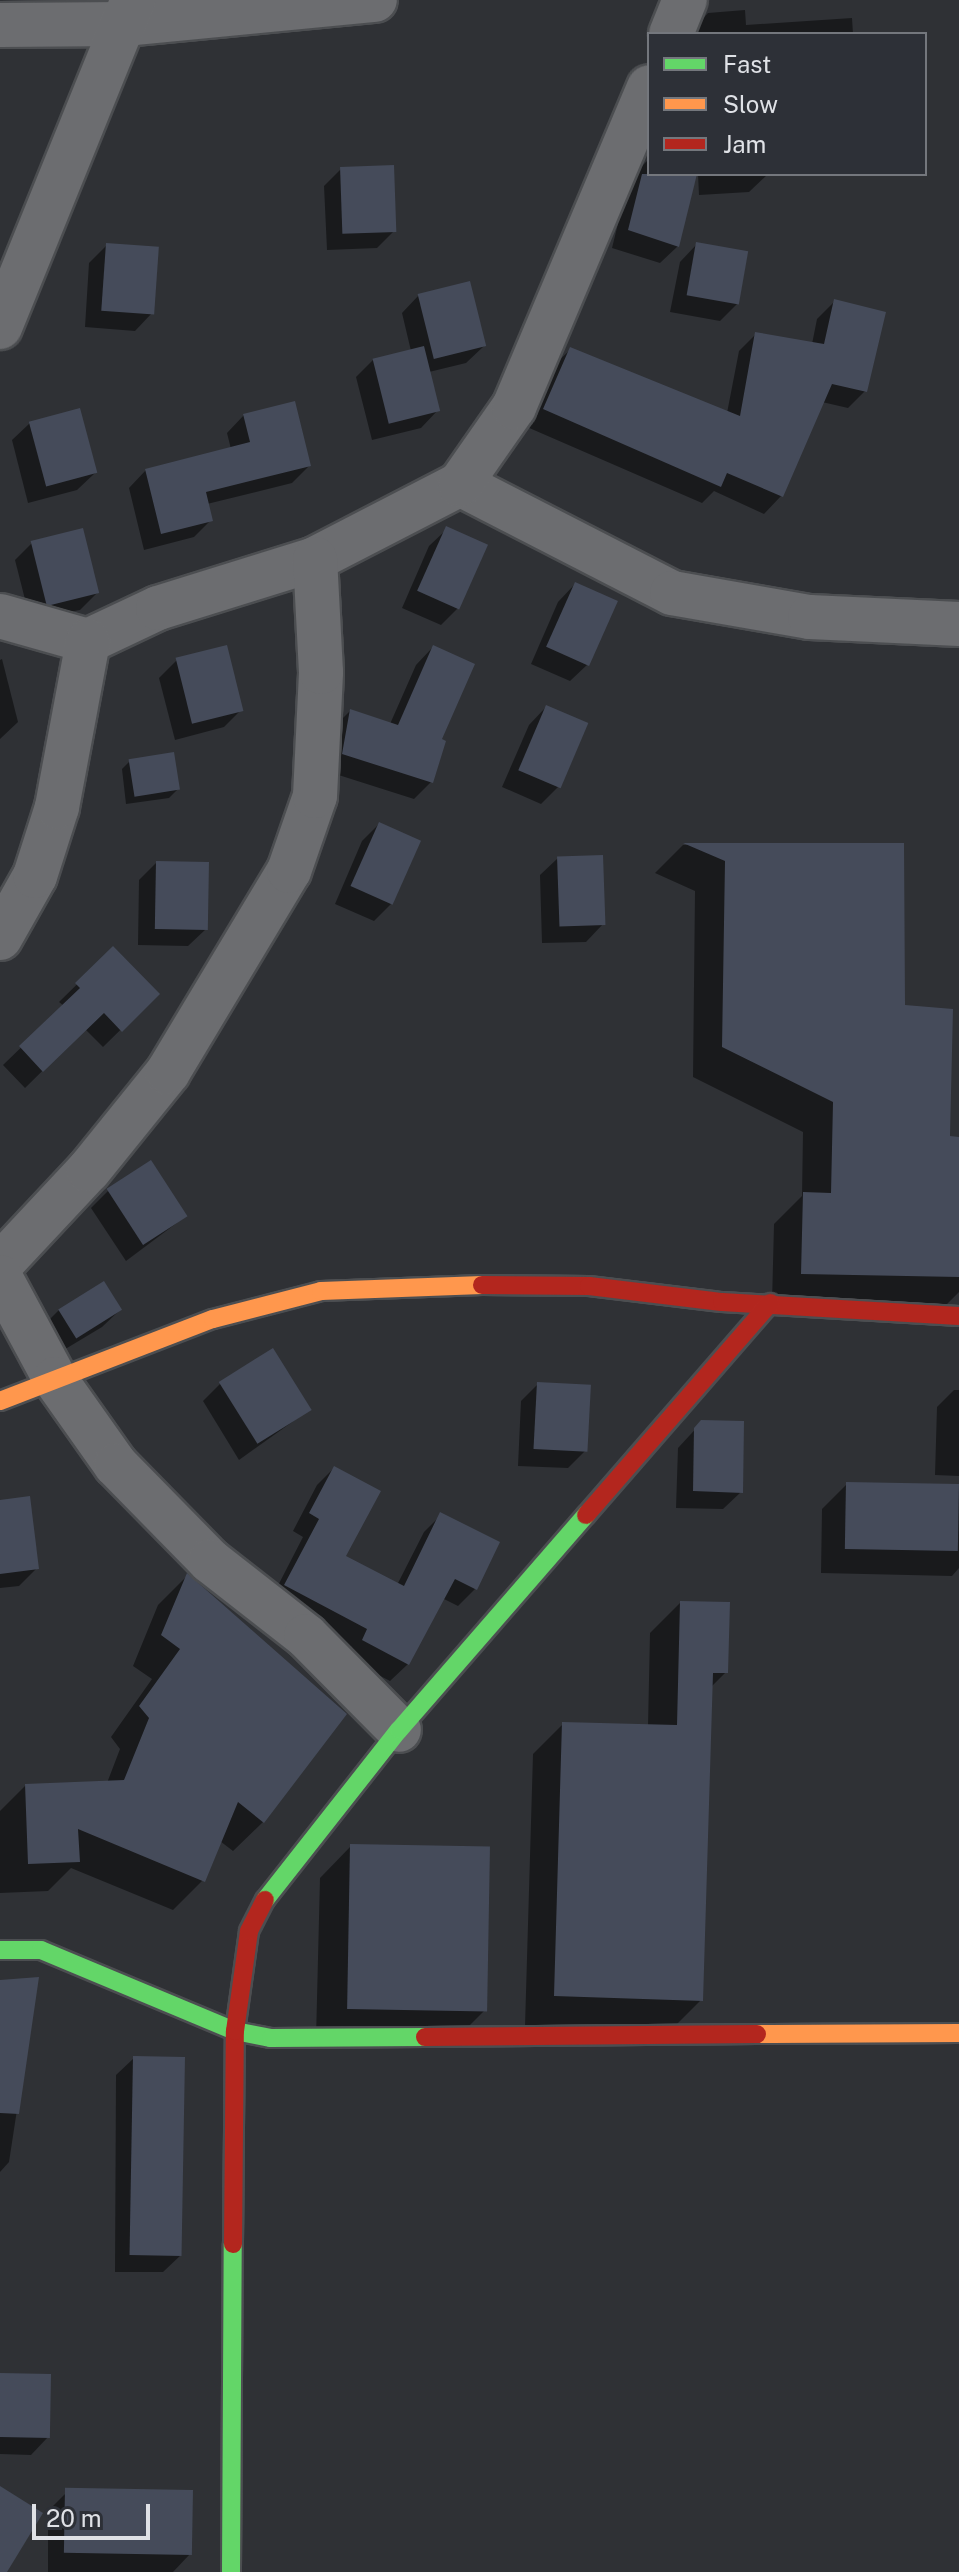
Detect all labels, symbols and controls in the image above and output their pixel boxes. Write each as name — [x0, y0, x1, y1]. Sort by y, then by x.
legend — [647, 32, 927, 176]
text: Fast — [723, 50, 771, 78]
text: Slow — [723, 90, 778, 118]
text: Jam — [723, 130, 766, 158]
scale bar — [36, 2488, 154, 2538]
text: 20 m — [46, 2504, 102, 2532]

